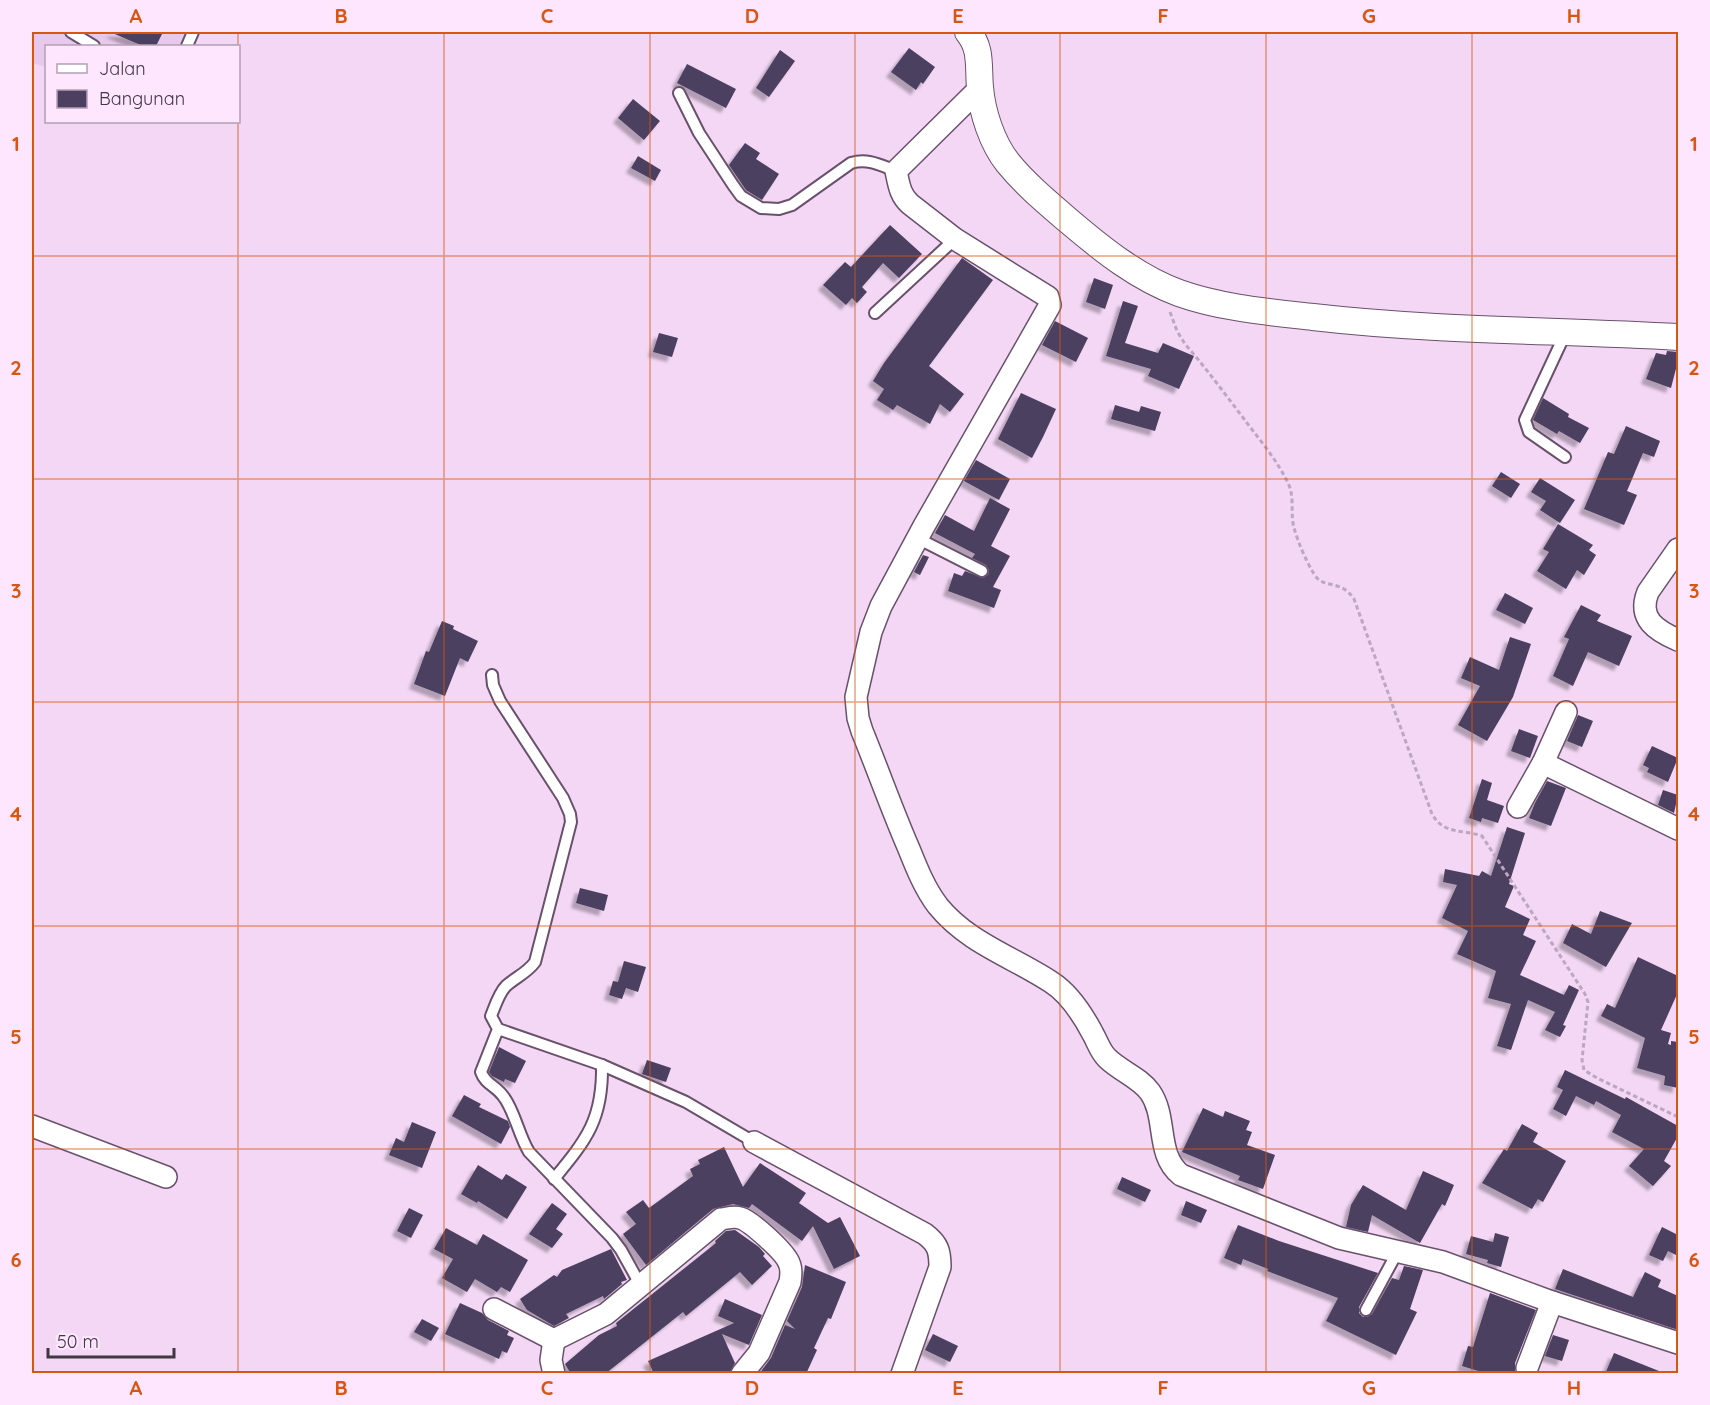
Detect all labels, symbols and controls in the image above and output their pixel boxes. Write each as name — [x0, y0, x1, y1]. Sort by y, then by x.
text: A — [130, 3, 143, 28]
text: B — [334, 3, 348, 28]
text: C — [541, 3, 554, 28]
text: D — [745, 3, 759, 28]
text: E — [952, 3, 964, 28]
text: F — [1157, 3, 1169, 28]
text: G — [1362, 3, 1376, 28]
text: H — [1567, 3, 1581, 28]
legend — [45, 45, 240, 123]
text: Jalan — [99, 57, 146, 80]
text: Bangunan — [99, 87, 185, 110]
text: 1 — [12, 131, 20, 156]
text: 1 — [1690, 131, 1698, 156]
text: 2 — [10, 355, 22, 380]
text: 2 — [1688, 355, 1700, 380]
text: 3 — [11, 578, 21, 603]
text: 3 — [1689, 578, 1699, 603]
text: 4 — [10, 801, 22, 826]
text: 4 — [1688, 801, 1700, 826]
text: 5 — [10, 1024, 22, 1049]
text: 5 — [1688, 1024, 1700, 1049]
text: 6 — [10, 1247, 22, 1272]
text: 6 — [1688, 1247, 1700, 1272]
scale bar — [48, 1321, 174, 1359]
text: 50 m — [57, 1330, 99, 1353]
text: A — [130, 1375, 143, 1400]
text: B — [334, 1375, 348, 1400]
text: C — [541, 1375, 554, 1400]
text: D — [745, 1375, 759, 1400]
text: E — [952, 1375, 964, 1400]
text: F — [1157, 1375, 1169, 1400]
text: G — [1362, 1375, 1376, 1400]
text: H — [1567, 1375, 1581, 1400]

